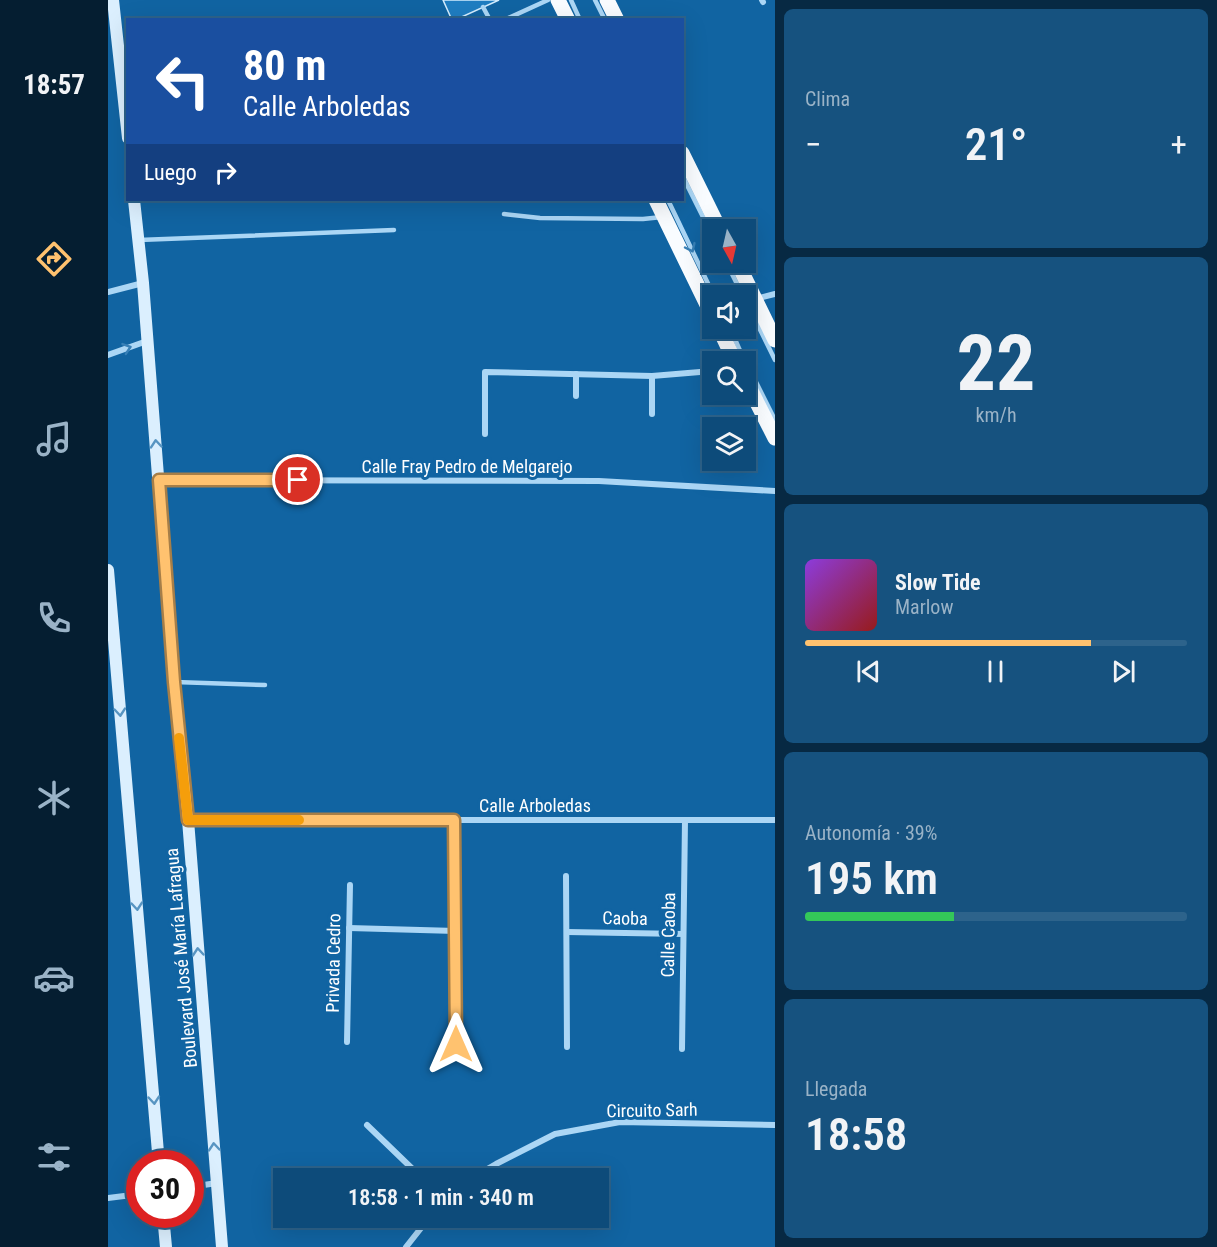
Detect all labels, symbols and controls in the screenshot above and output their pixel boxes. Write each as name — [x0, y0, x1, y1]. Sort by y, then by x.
text: 80 m — [243, 41, 326, 90]
icon: left — [144, 42, 222, 120]
text: 18:57 — [23, 69, 85, 101]
text: Clima — [805, 87, 850, 111]
text: Calle Arboledas — [243, 91, 411, 123]
text: 21° — [965, 118, 1027, 171]
text: − — [805, 125, 822, 164]
text: + — [1171, 125, 1187, 164]
icon: right — [209, 156, 242, 189]
text: Luego — [144, 160, 197, 185]
north arrow — [702, 219, 756, 273]
map controls — [702, 219, 756, 471]
icon: directions — [33, 238, 75, 280]
one-way arrow — [684, 241, 696, 252]
button: sound — [702, 285, 756, 339]
text: 22 — [957, 318, 1035, 409]
one-way arrow — [122, 343, 132, 355]
button: search — [702, 351, 756, 405]
text: km/h — [975, 403, 1017, 427]
button: layers — [702, 417, 756, 471]
icon: music — [33, 418, 75, 460]
one-way arrow — [150, 440, 163, 449]
pin — [272, 454, 323, 505]
street label: Calle Fray Pedro de Melgarejo — [361, 456, 573, 477]
icon: arrive — [281, 463, 314, 496]
text: Slow Tide — [895, 570, 981, 595]
text: Marlow — [895, 595, 953, 619]
icon: phone — [33, 597, 75, 639]
icon: previous — [852, 655, 885, 688]
icon: pause — [979, 655, 1012, 688]
icon: next — [1107, 655, 1140, 688]
one-way arrow — [113, 707, 126, 716]
icon: climate — [33, 777, 75, 819]
street label: Calle Arboledas — [479, 795, 591, 816]
text: Autonomía · 39% — [805, 821, 937, 845]
street label: Boulevard José María Lafragua — [161, 847, 201, 1069]
text: 195 km — [805, 852, 938, 905]
street label: Calle Caoba — [657, 892, 679, 978]
one-way arrow — [130, 901, 143, 911]
street label: Caoba — [602, 907, 648, 929]
street label: Privada Cedro — [322, 913, 344, 1013]
one-way arrow — [192, 948, 205, 957]
icon: car — [33, 957, 75, 999]
position arrow — [424, 1012, 488, 1076]
text: Llegada — [805, 1077, 867, 1101]
one-way arrow — [147, 1096, 160, 1105]
street label: Circuito Sarh — [606, 1099, 698, 1121]
text: 18:58 — [805, 1108, 907, 1161]
icon: filters — [33, 1136, 75, 1178]
one-way arrow — [208, 1142, 221, 1151]
speed limit sign: 30 — [126, 1150, 204, 1228]
text: 18:58 · 1 min · 340 m — [348, 1185, 534, 1210]

